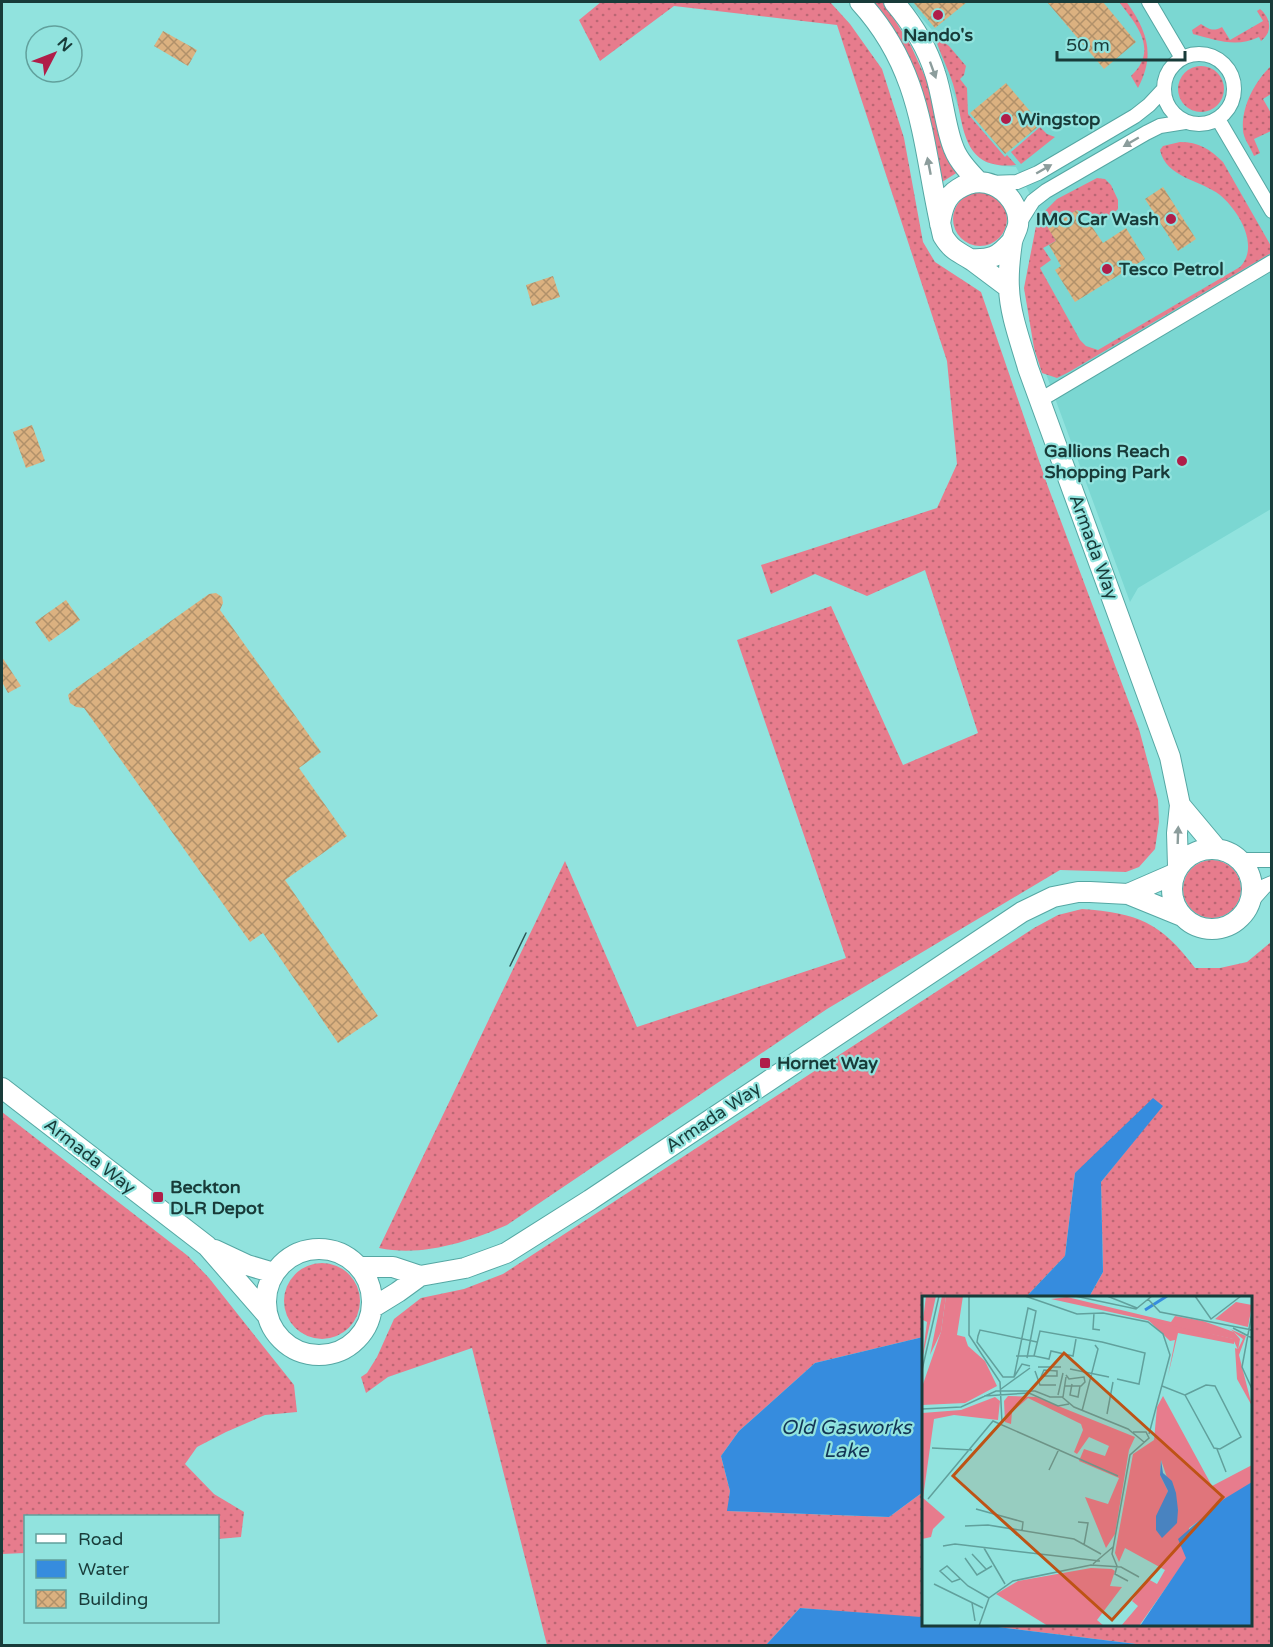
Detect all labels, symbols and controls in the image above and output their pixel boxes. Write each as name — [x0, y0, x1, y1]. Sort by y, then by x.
marker: Nando's — [931, 8, 945, 22]
north arrow — [24, 24, 84, 84]
place label: Nando's — [903, 24, 973, 46]
scale bar — [1057, 24, 1184, 62]
text: N — [53, 33, 76, 56]
text: 50 m — [1066, 34, 1110, 56]
one-way arrow — [929, 61, 939, 79]
place label: Wingstop — [1018, 108, 1100, 130]
marker: Wingstop — [999, 112, 1013, 126]
one-way arrow — [1123, 136, 1139, 147]
one-way arrow — [924, 157, 933, 176]
one-way arrow — [1036, 164, 1052, 175]
place label: IMO Car Wash — [1036, 208, 1159, 230]
marker: IMO Car Wash — [1164, 212, 1178, 226]
place label: Tesco Petrol — [1118, 258, 1224, 280]
marker: Tesco Petrol — [1100, 262, 1114, 276]
place label: Gallions Reach Shopping Park — [1044, 440, 1170, 483]
marker: Gallions Reach Shopping Park — [1175, 454, 1189, 468]
street label: Armada Way — [1065, 492, 1123, 603]
one-way arrow — [1173, 826, 1182, 845]
place label: Hornet Way — [777, 1052, 878, 1074]
marker: Hornet Way — [758, 1056, 772, 1070]
street label: Armada Way — [661, 1077, 765, 1157]
street label: Armada Way — [40, 1113, 140, 1199]
place label: Beckton DLR Depot — [170, 1176, 264, 1219]
marker: Beckton DLR Depot — [151, 1190, 165, 1204]
inset map — [922, 1296, 1252, 1626]
water label: Old Gasworks Lake — [781, 1416, 913, 1463]
legend — [24, 1515, 219, 1623]
text: Road — [78, 1528, 123, 1550]
text: Water — [78, 1558, 129, 1580]
text: Building — [78, 1588, 148, 1610]

